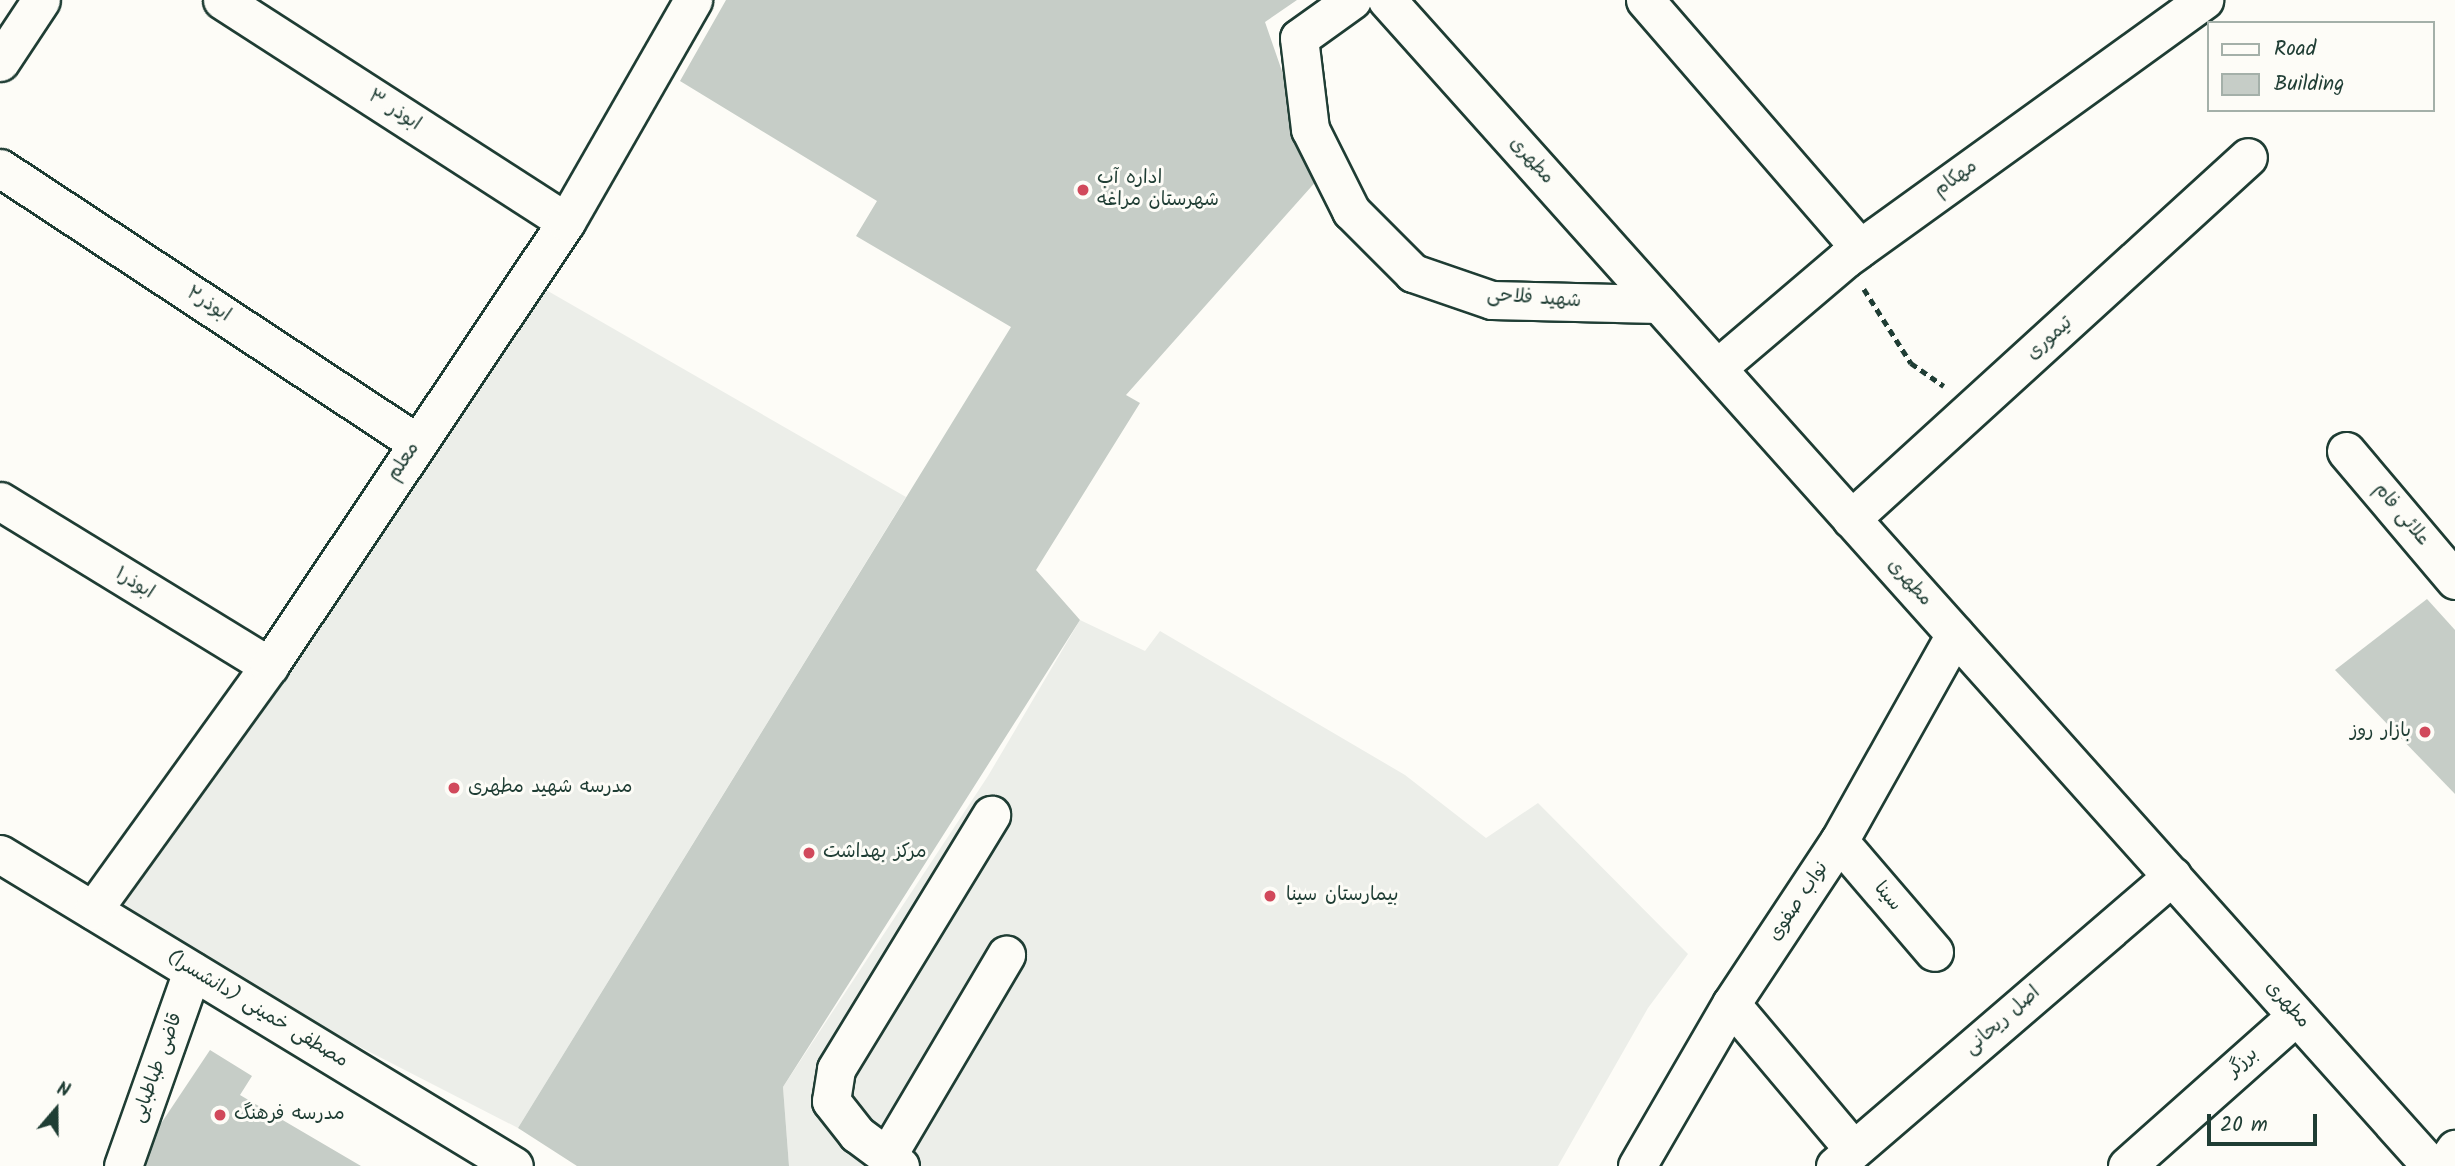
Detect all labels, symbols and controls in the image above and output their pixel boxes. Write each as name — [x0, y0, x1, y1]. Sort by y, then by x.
legend — [2206, 21, 2434, 112]
text: Road — [2274, 33, 2316, 66]
text: Building — [2274, 68, 2344, 101]
street label: ابوذر ۳ — [363, 86, 425, 136]
street label: مطهری — [1504, 133, 1558, 189]
street label: مهکام — [1930, 156, 1982, 202]
place label: اداره آب شهرستان مراغه — [1097, 168, 1219, 212]
marker: اداره آب شهرستان مراغه — [1075, 182, 1091, 198]
street label: ابوذر۲ — [182, 282, 234, 328]
street label: شهید فلاحی — [1486, 284, 1582, 314]
street label: تیموری — [2022, 312, 2078, 366]
street label: معلم — [383, 438, 425, 486]
street label: علائی فام — [2368, 479, 2434, 551]
street label: مطهری — [1882, 555, 1936, 611]
street label: ابوذر۱ — [110, 563, 158, 605]
place label: بازار روز — [2350, 721, 2411, 743]
marker: بازار روز — [2417, 724, 2433, 740]
place label: مدرسه شهید مطهری — [468, 777, 633, 799]
marker: مدرسه شهید مطهری — [446, 780, 462, 796]
place label: مرکز بهداشت — [823, 842, 927, 864]
marker: مرکز بهداشت — [801, 845, 817, 861]
street label: نواب صفوی — [1764, 858, 1834, 946]
street label: سینا — [1868, 878, 1906, 916]
place label: بیمارستان سینا — [1286, 885, 1399, 907]
marker: بیمارستان سینا — [1260, 886, 1280, 906]
street label: مصطفی خمینی (دانشسرا) — [162, 947, 352, 1073]
street label: مطهری — [2260, 977, 2314, 1033]
street label: اصل ریحانی — [1960, 982, 2046, 1060]
street label: قاضی طباطبایی — [128, 1010, 188, 1126]
street label: برزگر — [2223, 1043, 2263, 1083]
text: N — [52, 1074, 74, 1106]
north arrow — [21, 1075, 91, 1145]
scale bar — [2210, 1100, 2320, 1144]
place label: مدرسه فرهنگ — [234, 1104, 345, 1126]
marker: مدرسه فرهنگ — [212, 1107, 228, 1123]
text: 20 m — [2220, 1109, 2268, 1142]

